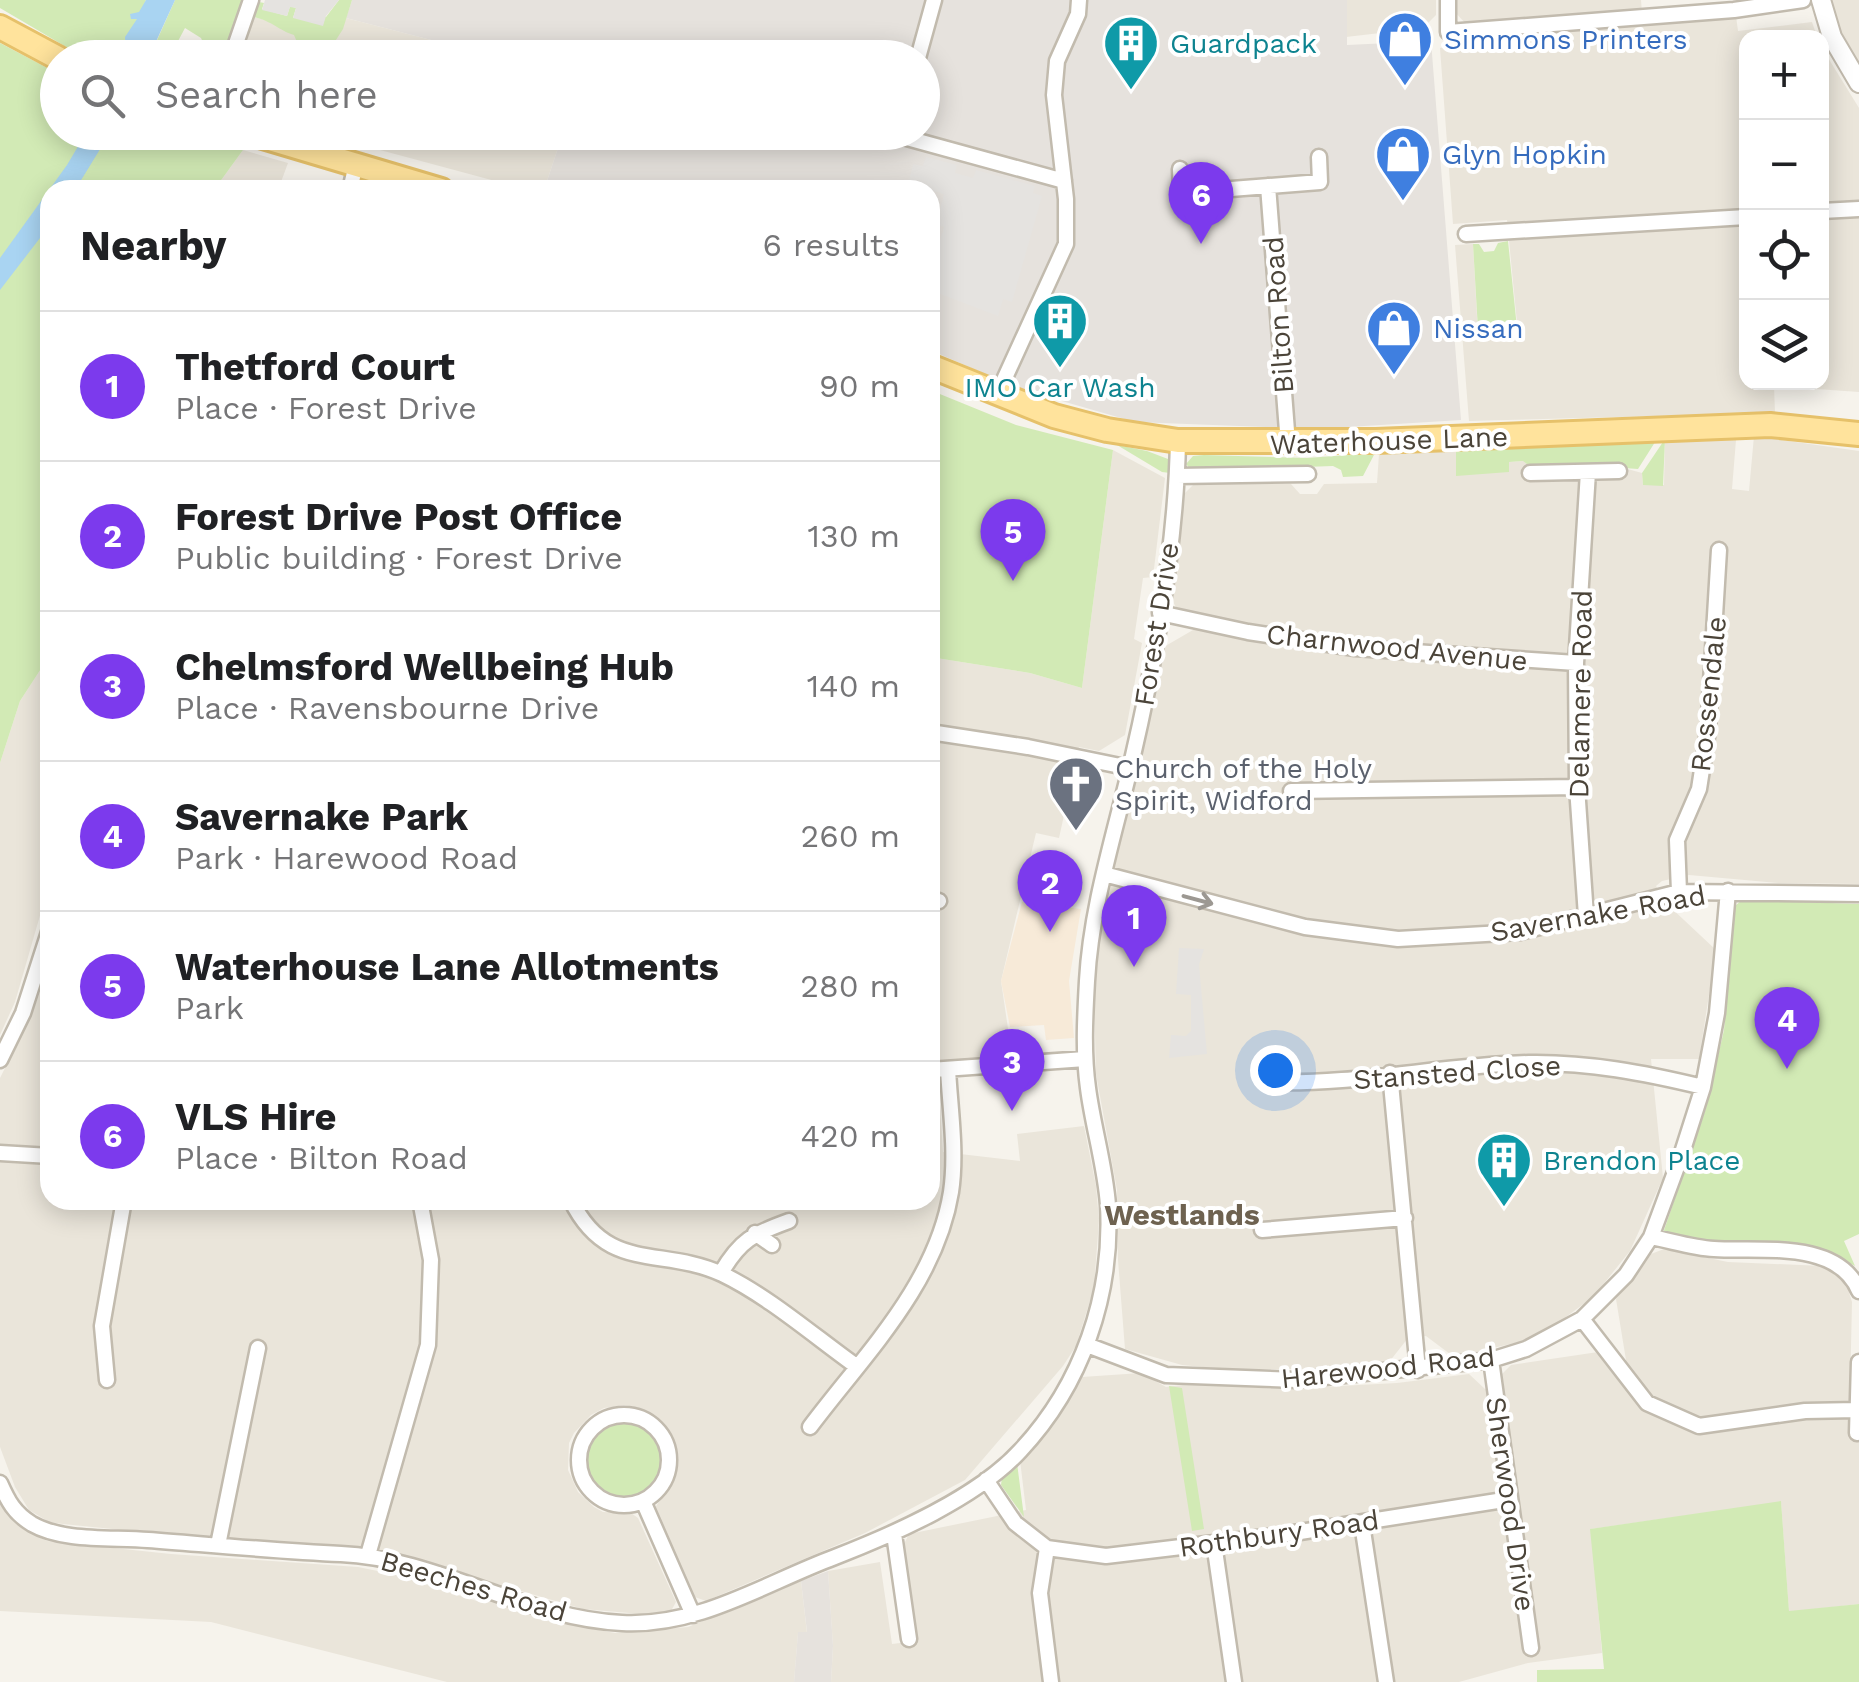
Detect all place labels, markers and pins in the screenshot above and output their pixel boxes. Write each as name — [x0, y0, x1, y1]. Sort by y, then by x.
shop icon: Simmons Printers — [1375, 9, 1435, 88]
building icon: Guardpack — [1101, 13, 1161, 92]
place label: Simmons Printers — [1444, 23, 1688, 56]
place label: Guardpack — [1170, 27, 1317, 60]
shop icon: Glyn Hopkin — [1373, 124, 1433, 203]
place label: Glyn Hopkin — [1442, 138, 1607, 171]
pin: 6 — [1168, 162, 1234, 244]
building icon: IMO Car Wash — [1030, 291, 1090, 370]
shop icon: Nissan — [1364, 298, 1424, 377]
place label: Nissan — [1433, 312, 1524, 345]
place label: IMO Car Wash — [964, 371, 1156, 404]
pin: 5 — [980, 498, 1046, 581]
place label: Church of the Holy Spirit, Widford — [1115, 752, 1373, 817]
church icon: Church of the Holy Spirit, Widford — [1046, 754, 1106, 833]
pin: 2 — [1018, 850, 1082, 932]
pin: 1 — [1102, 884, 1166, 967]
pin: 4 — [1754, 986, 1820, 1069]
pin: 3 — [980, 1028, 1044, 1111]
building icon: Brendon Place — [1474, 1130, 1534, 1209]
place label: Brendon Place — [1543, 1144, 1740, 1177]

